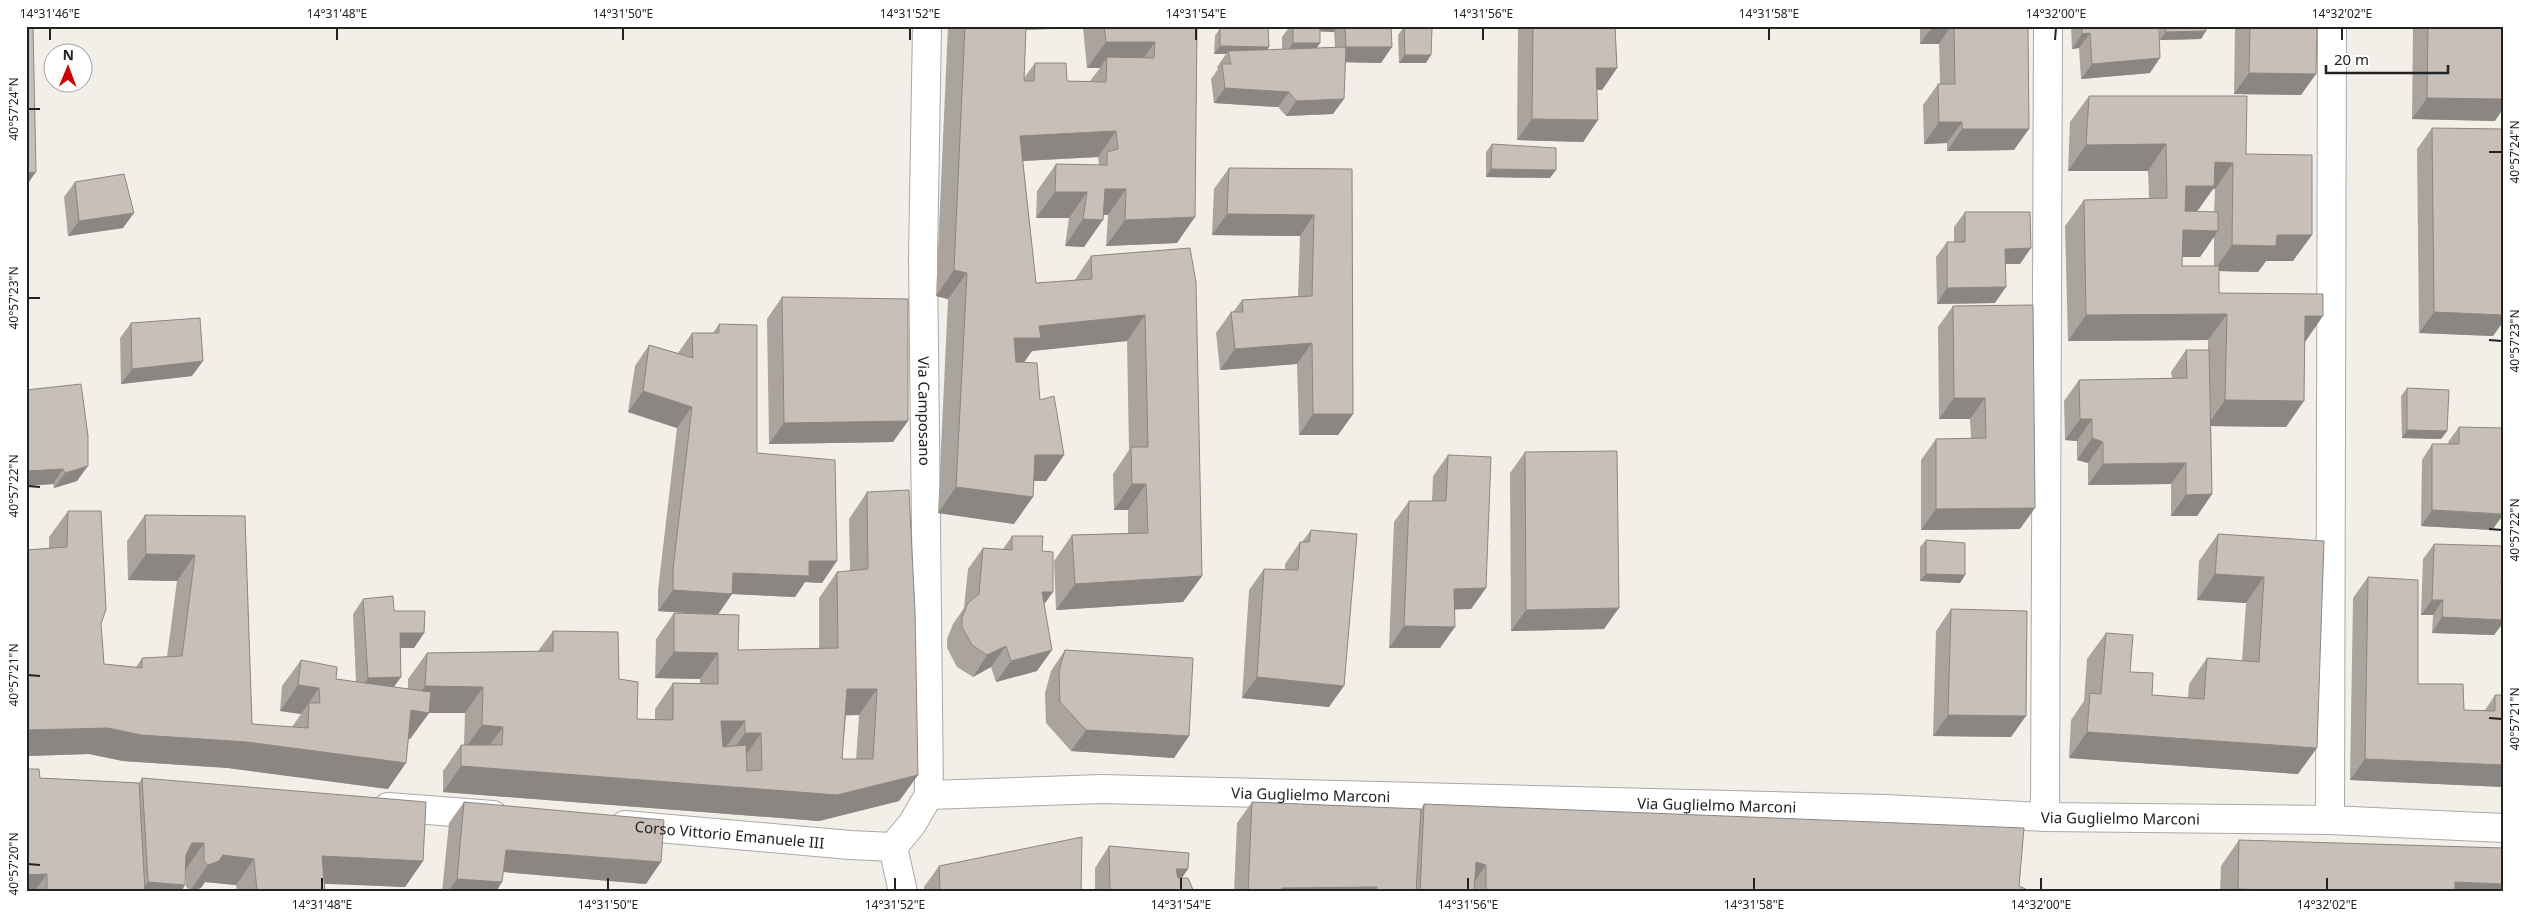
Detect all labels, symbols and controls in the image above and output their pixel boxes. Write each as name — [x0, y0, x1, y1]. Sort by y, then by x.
text: 14°31'46"E — [20, 5, 80, 22]
text: 14°31'48"E — [307, 5, 367, 22]
text: 14°31'50"E — [593, 5, 653, 22]
text: 14°31'52"E — [880, 5, 940, 22]
text: 14°31'54"E — [1166, 5, 1226, 22]
text: 14°31'56"E — [1453, 5, 1513, 22]
text: 14°31'58"E — [1739, 5, 1799, 22]
text: 14°32'00"E — [2026, 5, 2086, 22]
text: 14°32'02"E — [2312, 5, 2372, 22]
north arrow — [42, 42, 92, 92]
scale bar — [2326, 42, 2449, 74]
text: N — [62, 45, 74, 64]
text: 20 m — [2334, 49, 2369, 69]
text: 40°57'24"N — [5, 77, 22, 141]
text: 40°57'24"N — [2506, 120, 2523, 184]
text: 40°57'23"N — [5, 266, 22, 330]
text: 40°57'23"N — [2506, 309, 2523, 373]
street label: Via Camposano — [914, 356, 935, 466]
text: 40°57'22"N — [5, 454, 22, 518]
text: 40°57'22"N — [2506, 498, 2523, 562]
text: 40°57'21"N — [5, 643, 22, 707]
text: 40°57'21"N — [2506, 687, 2523, 751]
street label: Via Guglielmo Marconi — [1231, 782, 1391, 806]
street label: Via Guglielmo Marconi — [1637, 793, 1796, 817]
street label: Via Guglielmo Marconi — [2041, 807, 2200, 829]
street label: Corso Vittorio Emanuele III — [634, 816, 825, 853]
text: 40°57'20"N — [5, 832, 22, 896]
text: 14°31'48"E — [292, 896, 352, 913]
text: 14°31'50"E — [578, 896, 638, 913]
text: 14°31'52"E — [865, 896, 925, 913]
text: 14°31'54"E — [1151, 896, 1211, 913]
text: 14°31'56"E — [1438, 896, 1498, 913]
text: 14°31'58"E — [1724, 896, 1784, 913]
text: 14°32'00"E — [2011, 896, 2071, 913]
text: 14°32'02"E — [2297, 896, 2357, 913]

